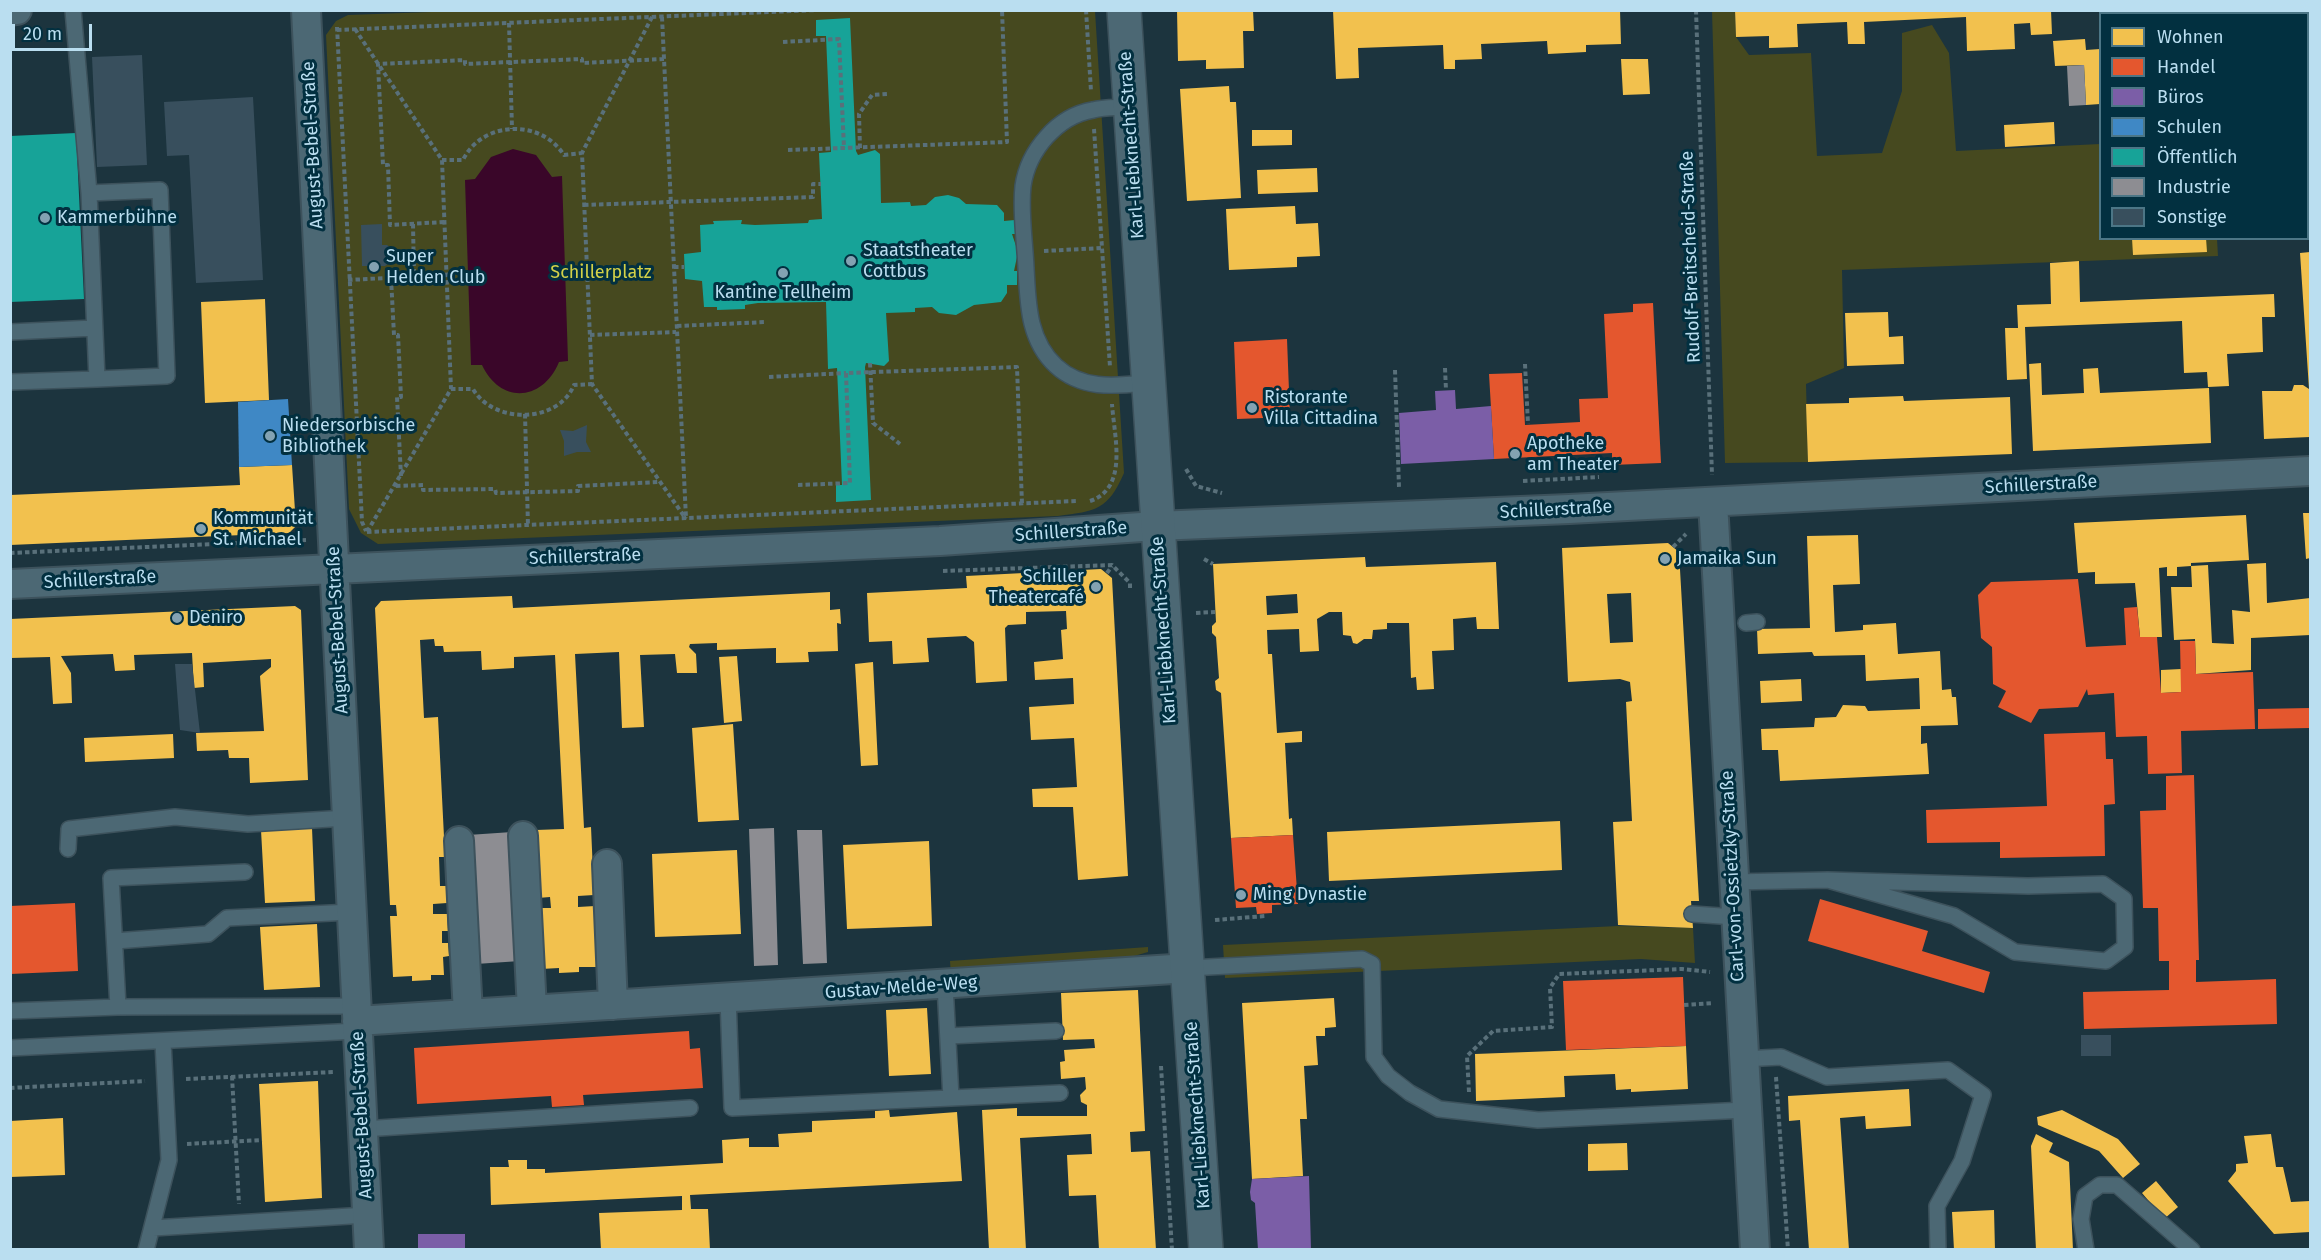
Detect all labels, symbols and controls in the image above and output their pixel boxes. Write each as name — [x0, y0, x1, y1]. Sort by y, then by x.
scale bar — [15, 12, 94, 50]
legend — [2099, 12, 2309, 240]
text: 20 m — [23, 23, 62, 45]
text: Wohnen — [2157, 26, 2224, 48]
street label: Karl-Liebknecht-Straße — [1115, 50, 1149, 240]
text: Handel — [2157, 56, 2215, 78]
street label: August-Bebel-Straße — [298, 61, 328, 229]
text: Büros — [2157, 86, 2204, 108]
text: Schulen — [2157, 116, 2222, 138]
text: Öffentlich — [2157, 146, 2238, 168]
street label: Rudolf-Breitscheid-Straße — [1677, 151, 1705, 363]
text: Industrie — [2157, 176, 2231, 198]
text: Sonstige — [2157, 206, 2227, 228]
place label: Kammerbühne — [57, 207, 177, 229]
marker: Kammerbühne — [38, 211, 52, 225]
place label: Staatstheater Cottbus — [863, 240, 973, 282]
place label: Super Helden Club — [386, 246, 485, 288]
marker: Staatstheater Cottbus — [844, 254, 858, 268]
marker: Super Helden Club — [367, 260, 381, 274]
park label: Schillerplatz — [550, 262, 652, 284]
marker: Kantine Tellheim — [776, 266, 790, 280]
place label: Kantine Tellheim — [714, 282, 852, 304]
place label: Ristorante Villa Cittadina — [1264, 387, 1378, 430]
marker: Ristorante Villa Cittadina — [1245, 401, 1259, 415]
place label: Niedersorbische Bibliothek — [282, 415, 415, 458]
marker: Niedersorbische Bibliothek — [263, 429, 277, 443]
place label: Apotheke am Theater — [1527, 433, 1619, 476]
marker: Apotheke am Theater — [1508, 447, 1522, 461]
street label: Schillerstraße — [1984, 471, 2098, 499]
street label: Schillerstraße — [1499, 496, 1613, 524]
place label: Kommunität St. Michael — [213, 508, 313, 550]
street label: Schillerstraße — [1014, 517, 1128, 547]
marker: Kommunität St. Michael — [194, 522, 208, 536]
street label: Karl-Liebknecht-Straße — [1147, 535, 1181, 725]
street label: Schillerstraße — [528, 544, 642, 570]
street label: August-Bebel-Straße — [323, 546, 353, 714]
place label: Jamaika Sun — [1677, 548, 1777, 570]
marker: Jamaika Sun — [1658, 552, 1672, 566]
street label: Schillerstraße — [43, 566, 157, 594]
place label: Schiller Theatercafé — [988, 566, 1084, 608]
marker: Schiller Theatercafé — [1089, 580, 1103, 594]
place label: Deniro — [189, 607, 243, 629]
marker: Deniro — [170, 611, 184, 625]
street label: Carl-von-Ossietzky-Straße — [1717, 770, 1749, 982]
place label: Ming Dynastie — [1253, 884, 1367, 906]
marker: Ming Dynastie — [1234, 888, 1248, 902]
street label: Gustav-Melde-Weg — [824, 972, 978, 1004]
street label: Karl-Liebknecht-Straße — [1181, 1020, 1215, 1210]
street label: August-Bebel-Straße — [347, 1031, 377, 1199]

